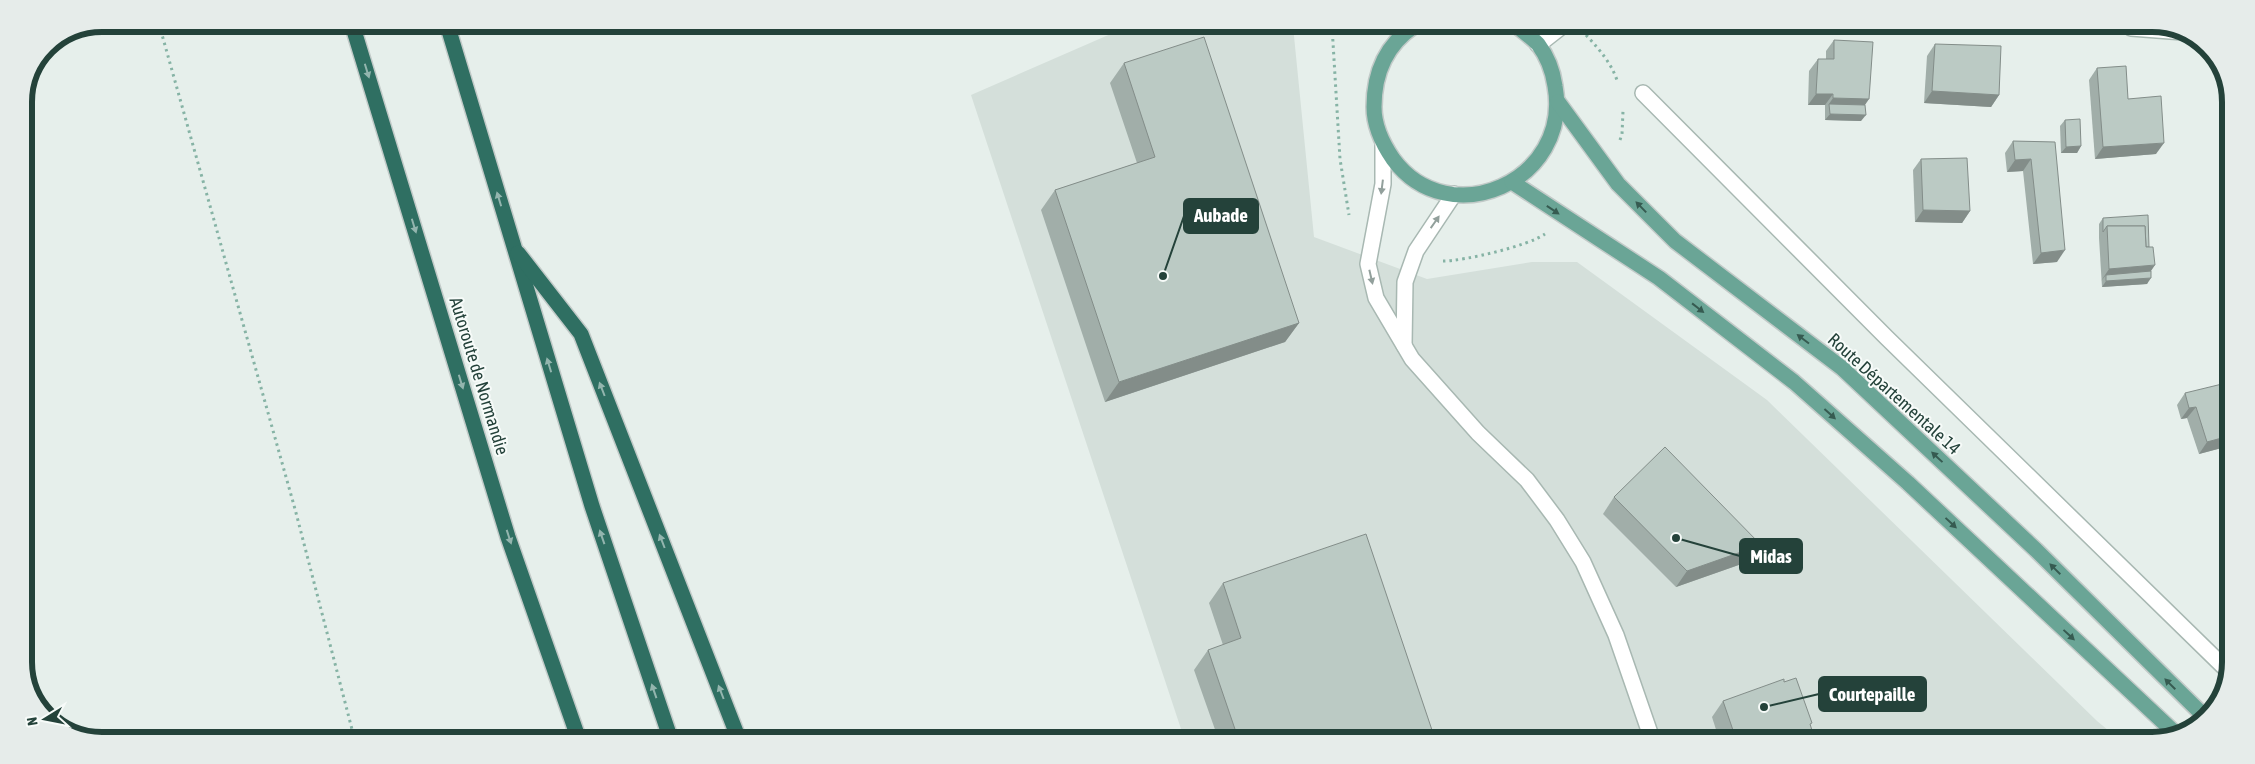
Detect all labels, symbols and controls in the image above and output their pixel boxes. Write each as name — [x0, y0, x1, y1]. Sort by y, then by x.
one-way arrow — [363, 64, 371, 79]
one-way arrow — [1378, 179, 1386, 195]
one-way arrow — [494, 191, 502, 206]
callout: Aubade — [1184, 199, 1258, 233]
one-way arrow — [1635, 201, 1647, 213]
text: Aubade — [1193, 204, 1248, 226]
one-way arrow — [1546, 205, 1559, 214]
one-way arrow — [1430, 215, 1440, 229]
one-way arrow — [410, 219, 418, 234]
one-way arrow — [1367, 269, 1375, 284]
street label: Autoroute de Normandie — [446, 295, 513, 457]
one-way arrow — [1691, 303, 1705, 313]
street label: Route Départementale 14 — [1824, 329, 1965, 459]
one-way arrow — [1796, 334, 1810, 344]
one-way arrow — [545, 358, 552, 373]
one-way arrow — [458, 374, 466, 389]
one-way arrow — [598, 382, 606, 396]
one-way arrow — [1824, 409, 1837, 420]
one-way arrow — [1931, 451, 1943, 463]
one-way arrow — [1944, 517, 1956, 529]
one-way arrow — [598, 529, 606, 544]
one-way arrow — [505, 530, 513, 545]
one-way arrow — [657, 534, 665, 548]
callout: Midas — [1740, 539, 1802, 573]
text: Midas — [1750, 545, 1792, 567]
one-way arrow — [2049, 563, 2061, 575]
one-way arrow — [2063, 629, 2075, 641]
callout: Courtepaille — [1819, 677, 1926, 711]
one-way arrow — [2164, 678, 2176, 690]
one-way arrow — [650, 683, 658, 698]
text: Courtepaille — [1829, 683, 1916, 705]
one-way arrow — [717, 684, 725, 699]
north arrow — [20, 694, 70, 744]
text: N — [24, 716, 41, 727]

